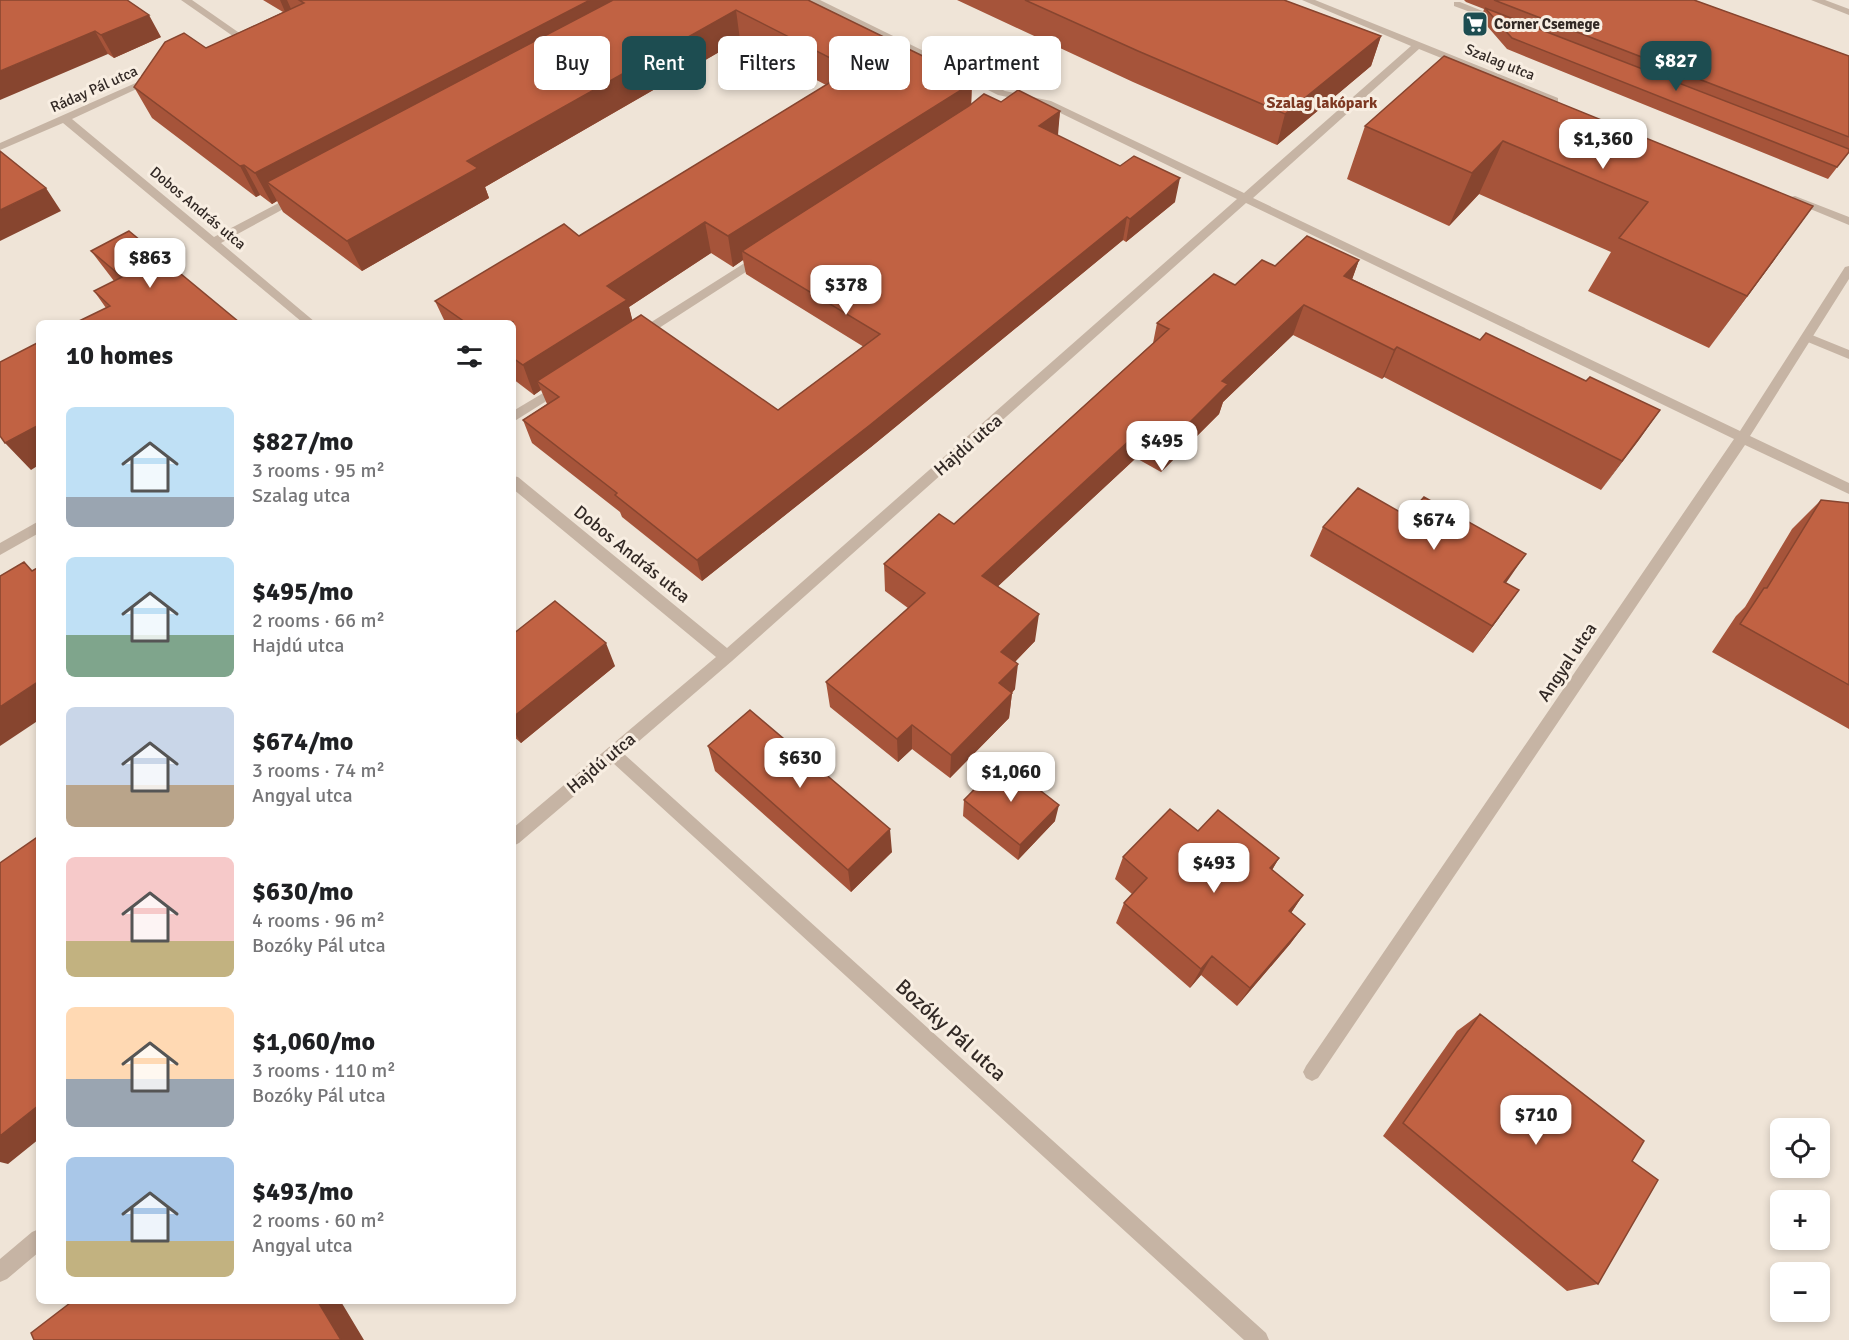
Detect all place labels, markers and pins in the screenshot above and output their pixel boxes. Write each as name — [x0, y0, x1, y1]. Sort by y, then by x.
supermarket icon: Corner Csemege — [1460, 9, 1490, 39]
place label: Corner Csemege — [1494, 15, 1600, 33]
pin: $827 — [1640, 41, 1712, 92]
pin: $1,360 — [1554, 119, 1652, 170]
pin: $863 — [114, 238, 186, 289]
pin: $378 — [810, 265, 882, 316]
pin: $495 — [1126, 421, 1198, 472]
pin: $674 — [1398, 500, 1470, 551]
pin: $630 — [764, 738, 836, 789]
pin: $1,060 — [962, 752, 1060, 803]
pin: $493 — [1178, 843, 1250, 894]
pin: $710 — [1500, 1095, 1572, 1146]

